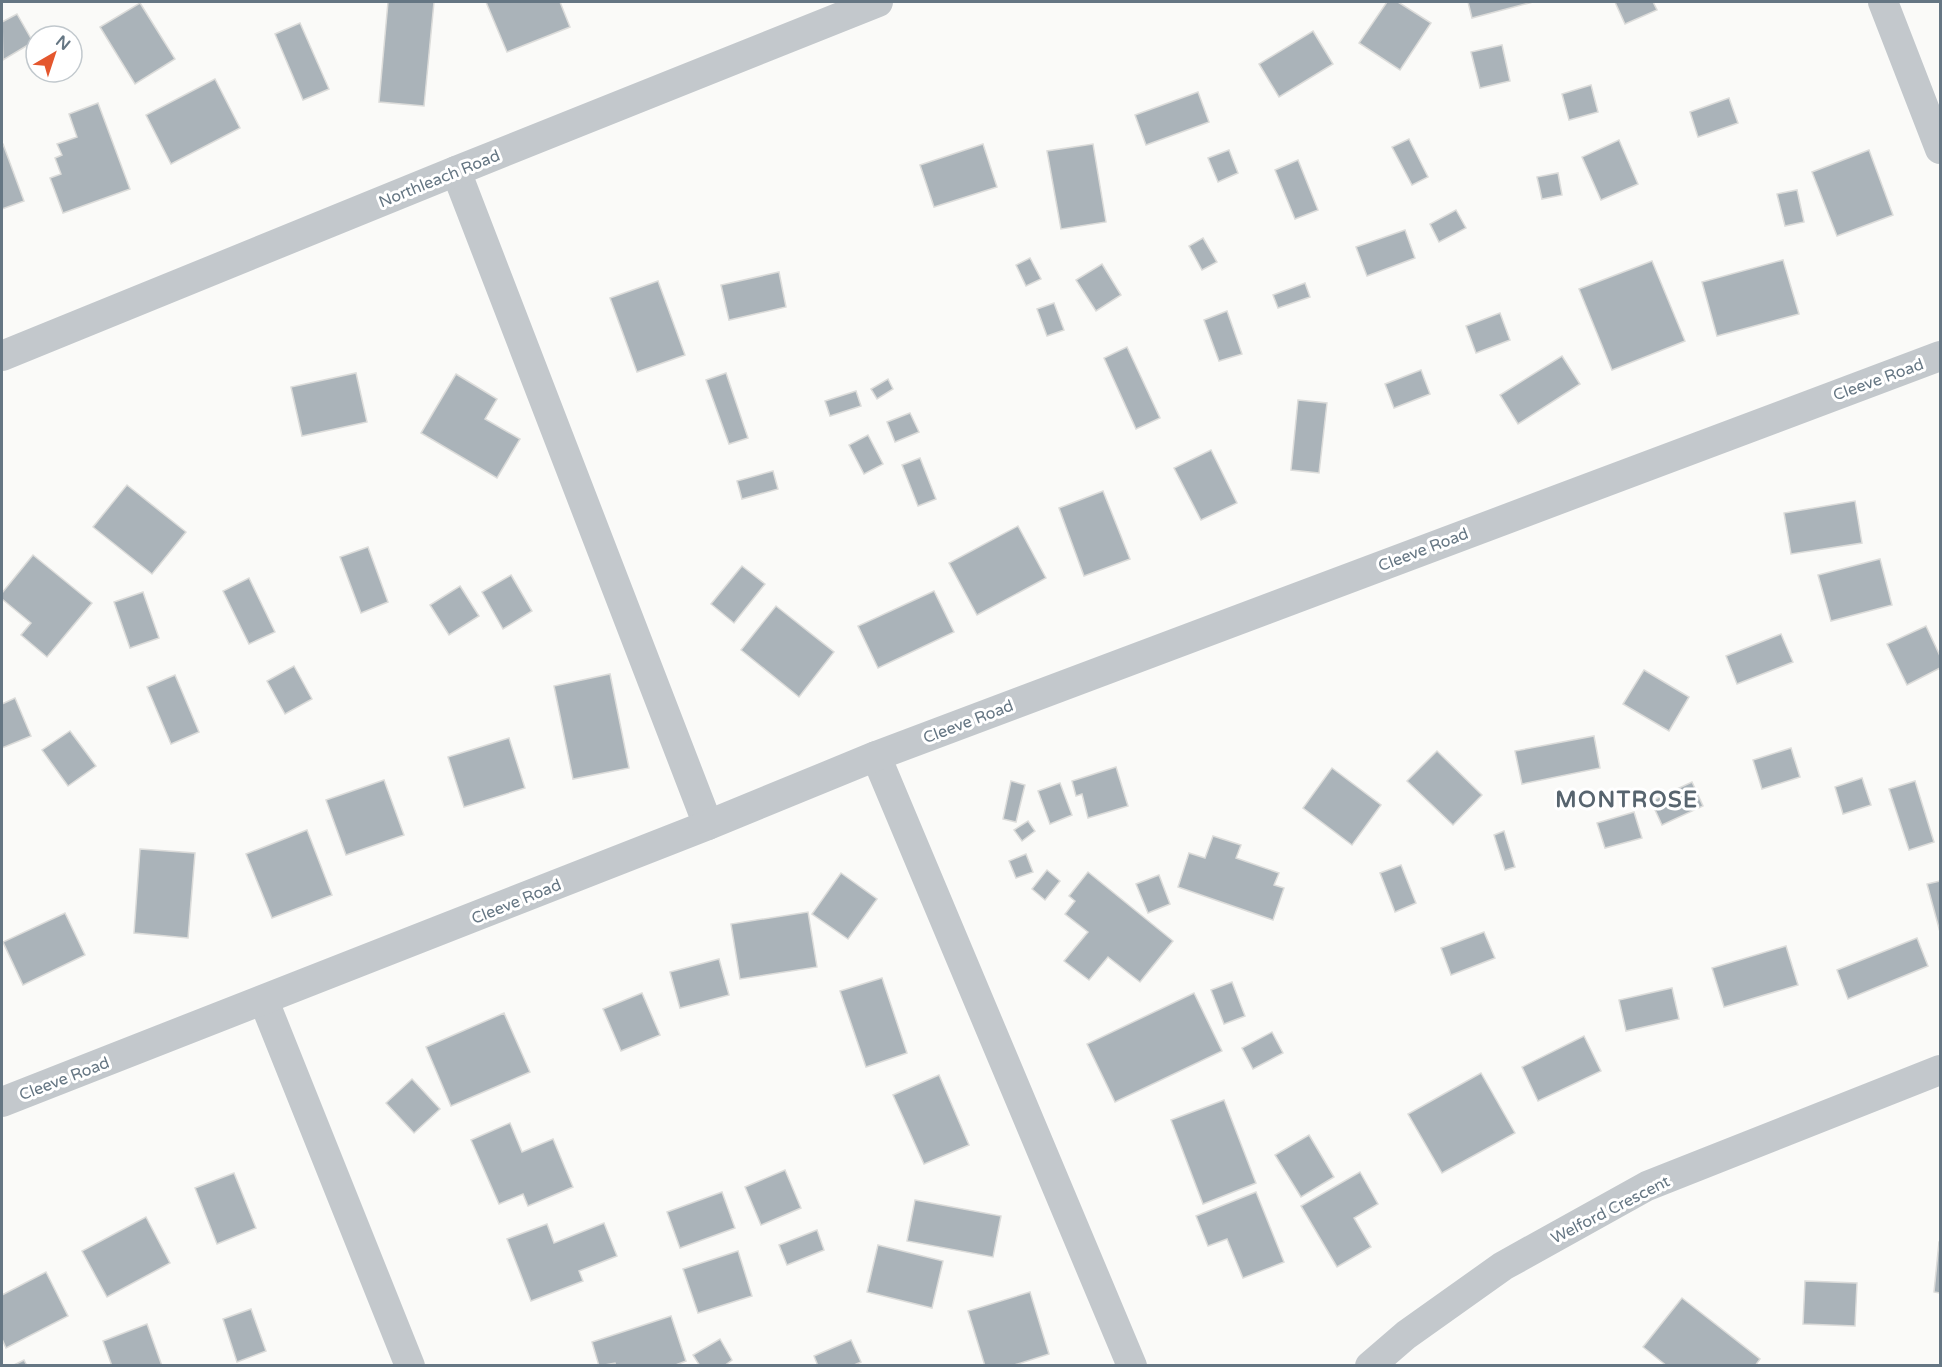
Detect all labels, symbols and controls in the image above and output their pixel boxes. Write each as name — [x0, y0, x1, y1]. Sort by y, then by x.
north arrow — [24, 24, 84, 84]
text: N — [52, 31, 74, 55]
street label: Northleach Road — [376, 145, 503, 212]
street label: Cleeve Road — [1830, 354, 1926, 406]
street label: Cleeve Road — [1375, 524, 1471, 576]
street label: Cleeve Road — [920, 696, 1016, 748]
district label: MONTROSE — [1555, 787, 1699, 813]
street label: Cleeve Road — [469, 875, 564, 929]
street label: Cleeve Road — [16, 1053, 112, 1105]
street label: Welford Crescent — [1548, 1171, 1673, 1249]

